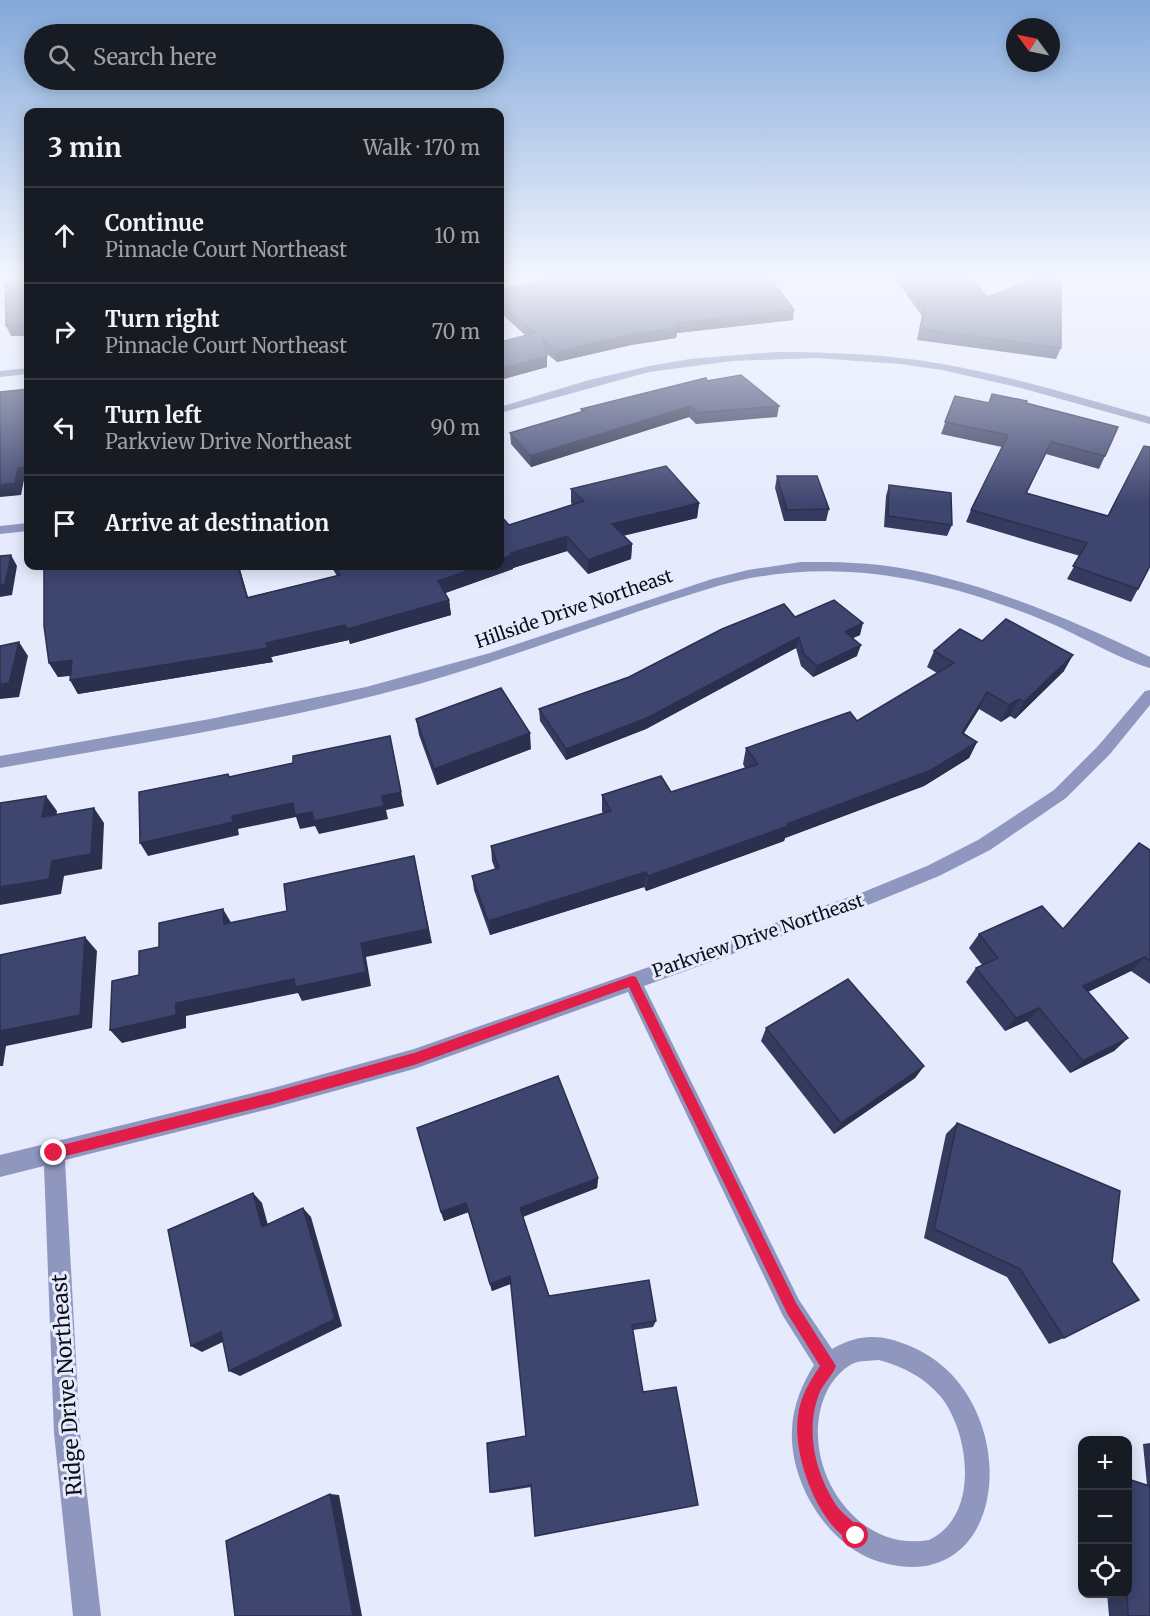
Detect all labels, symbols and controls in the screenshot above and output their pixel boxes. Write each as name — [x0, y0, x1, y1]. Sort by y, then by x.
north arrow — [1006, 18, 1060, 72]
search box — [24, 24, 504, 90]
icon: search — [45, 41, 78, 74]
text: Search here — [93, 43, 216, 71]
text: 3 min — [48, 131, 122, 164]
text: Walk · 170 m — [363, 135, 480, 160]
text: Continue — [105, 209, 204, 237]
icon: ahead — [48, 219, 81, 252]
text: 10 m — [434, 223, 480, 248]
text: Pinnacle Court Northeast — [105, 237, 347, 262]
text: Turn right — [105, 305, 219, 333]
icon: right — [48, 315, 81, 348]
text: 70 m — [432, 319, 480, 344]
text: Pinnacle Court Northeast — [105, 333, 347, 358]
text: Turn left — [105, 401, 202, 429]
icon: left — [48, 411, 81, 444]
text: 90 m — [430, 415, 480, 440]
text: Parkview Drive Northeast — [105, 429, 352, 454]
icon: arrive — [48, 507, 81, 540]
text: Arrive at destination — [105, 509, 329, 537]
street label: Hillside Drive Northeast — [472, 564, 676, 653]
street label: Parkview Drive Northeast — [649, 888, 867, 983]
route end — [40, 1139, 66, 1165]
street label: Ridge Drive Northeast — [45, 1273, 88, 1497]
map controls — [1078, 1436, 1132, 1598]
button: + — [1078, 1436, 1132, 1490]
button: − — [1078, 1490, 1132, 1544]
route start — [842, 1522, 868, 1548]
button: locate — [1078, 1544, 1132, 1598]

